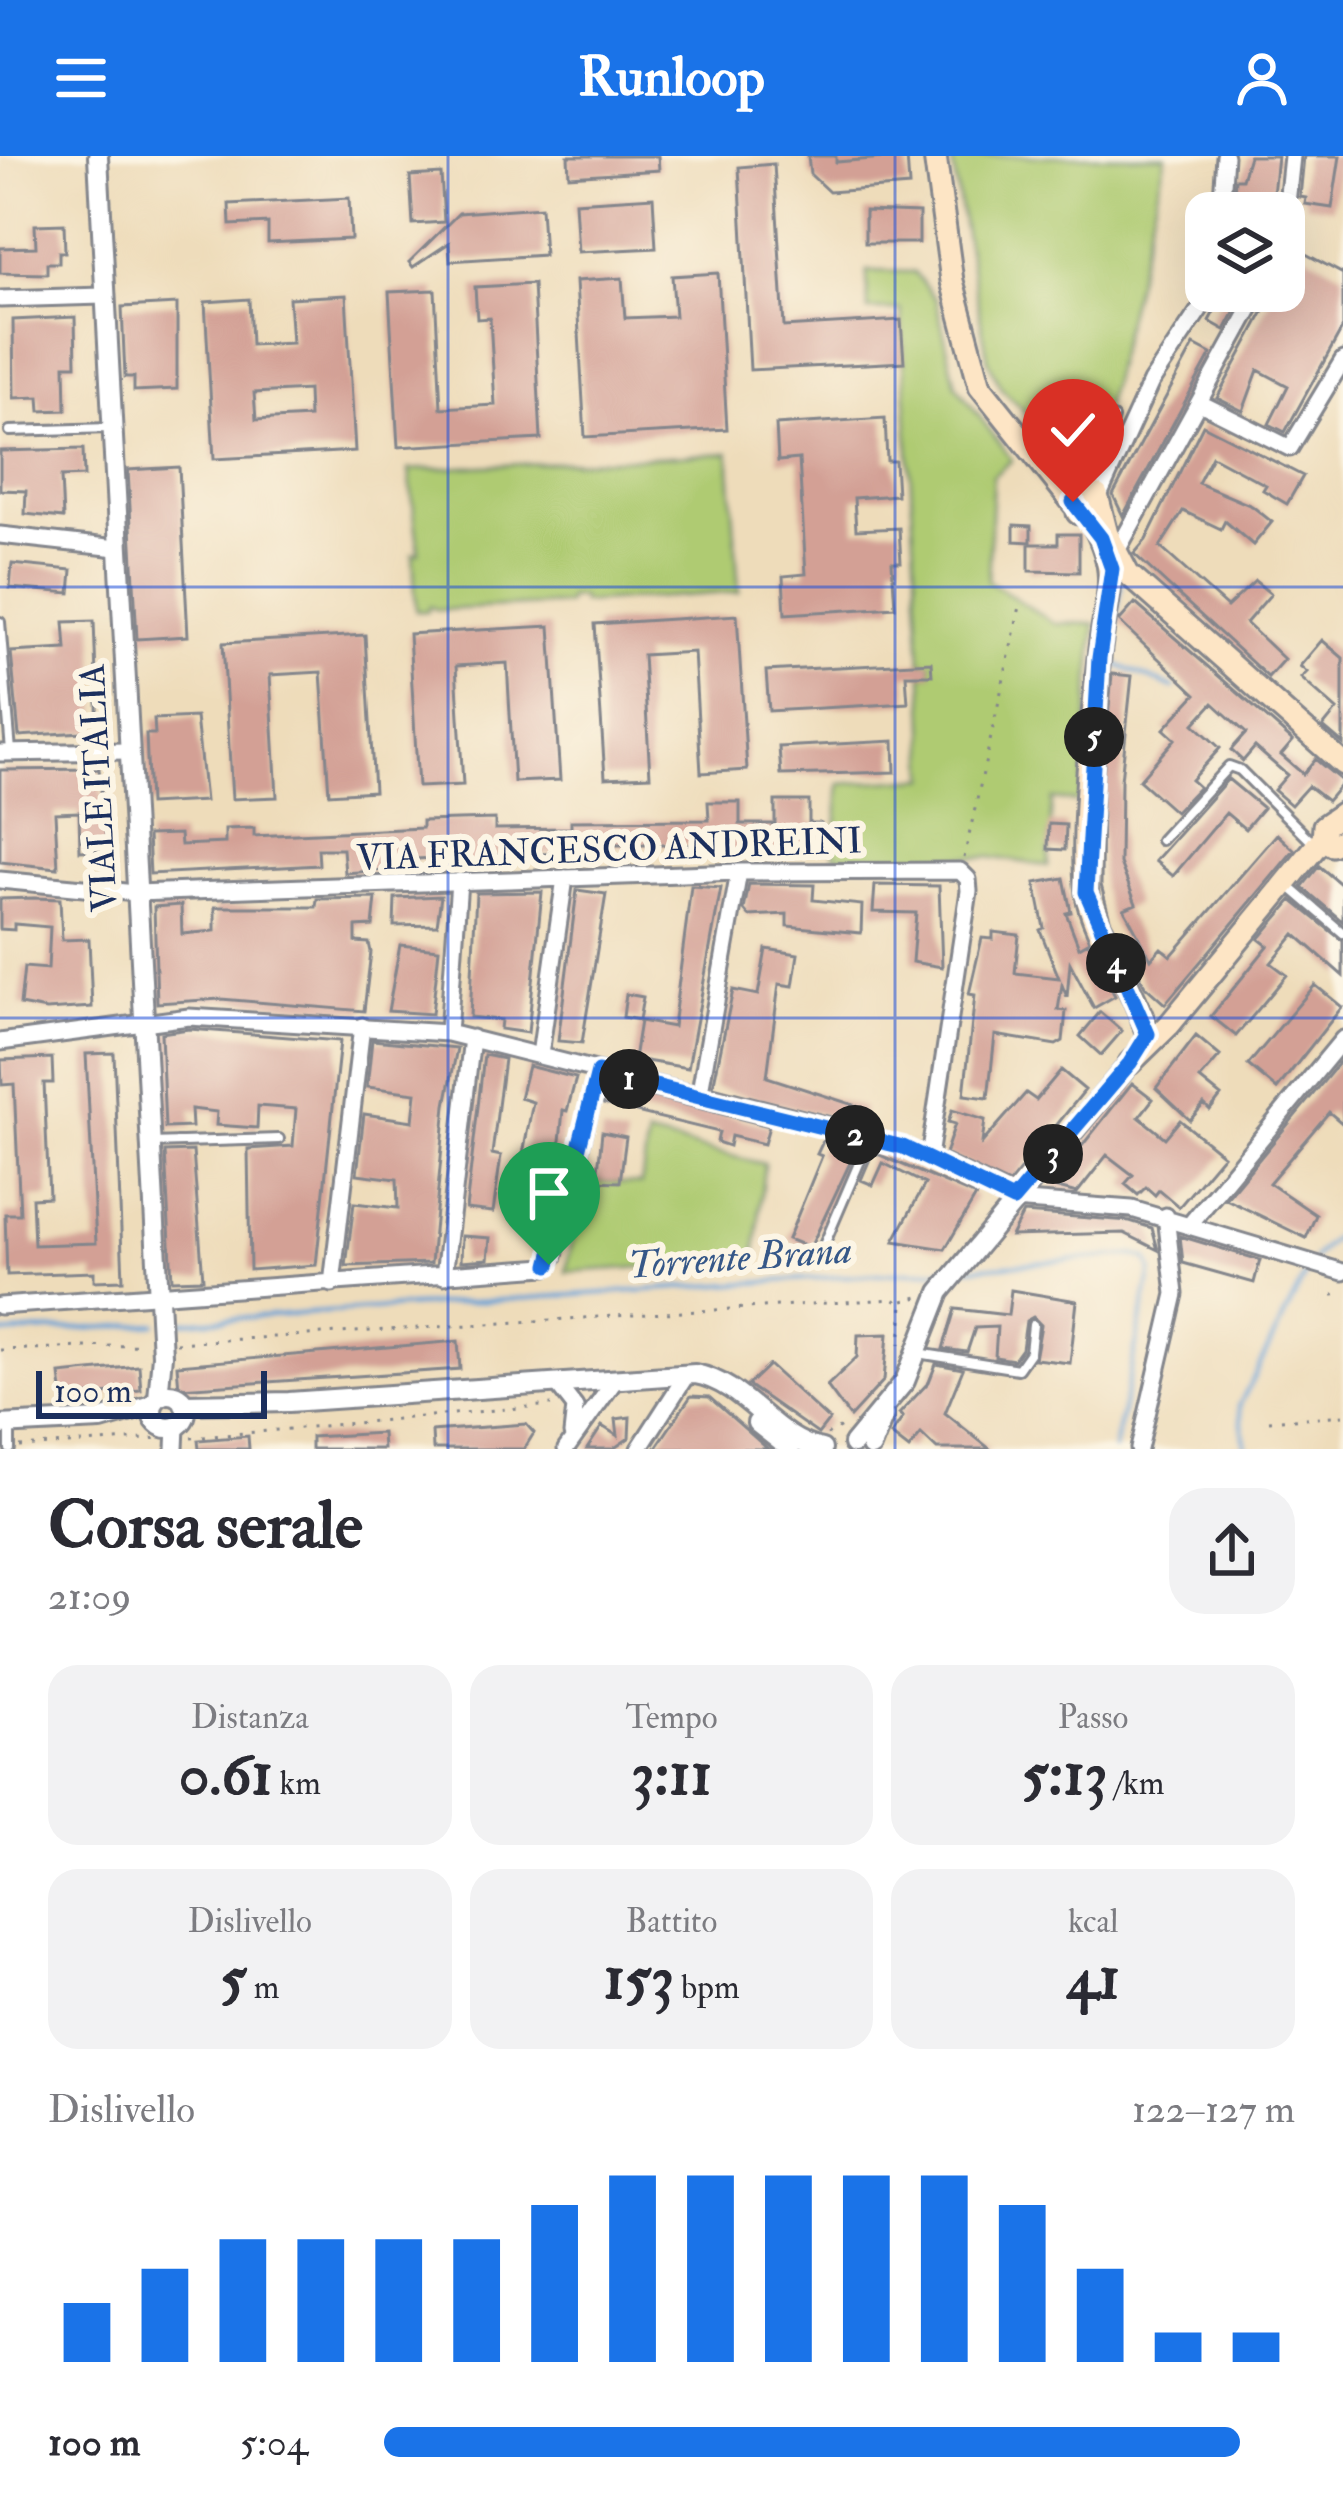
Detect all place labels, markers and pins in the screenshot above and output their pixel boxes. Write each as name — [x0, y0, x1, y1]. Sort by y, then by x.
pin — [1022, 379, 1124, 502]
pin: 5 — [1064, 707, 1124, 767]
pin: 4 — [1086, 933, 1146, 993]
pin: 1 — [599, 1049, 659, 1109]
pin: 2 — [825, 1105, 885, 1165]
pin: 3 — [1023, 1124, 1083, 1184]
pin — [498, 1142, 600, 1265]

